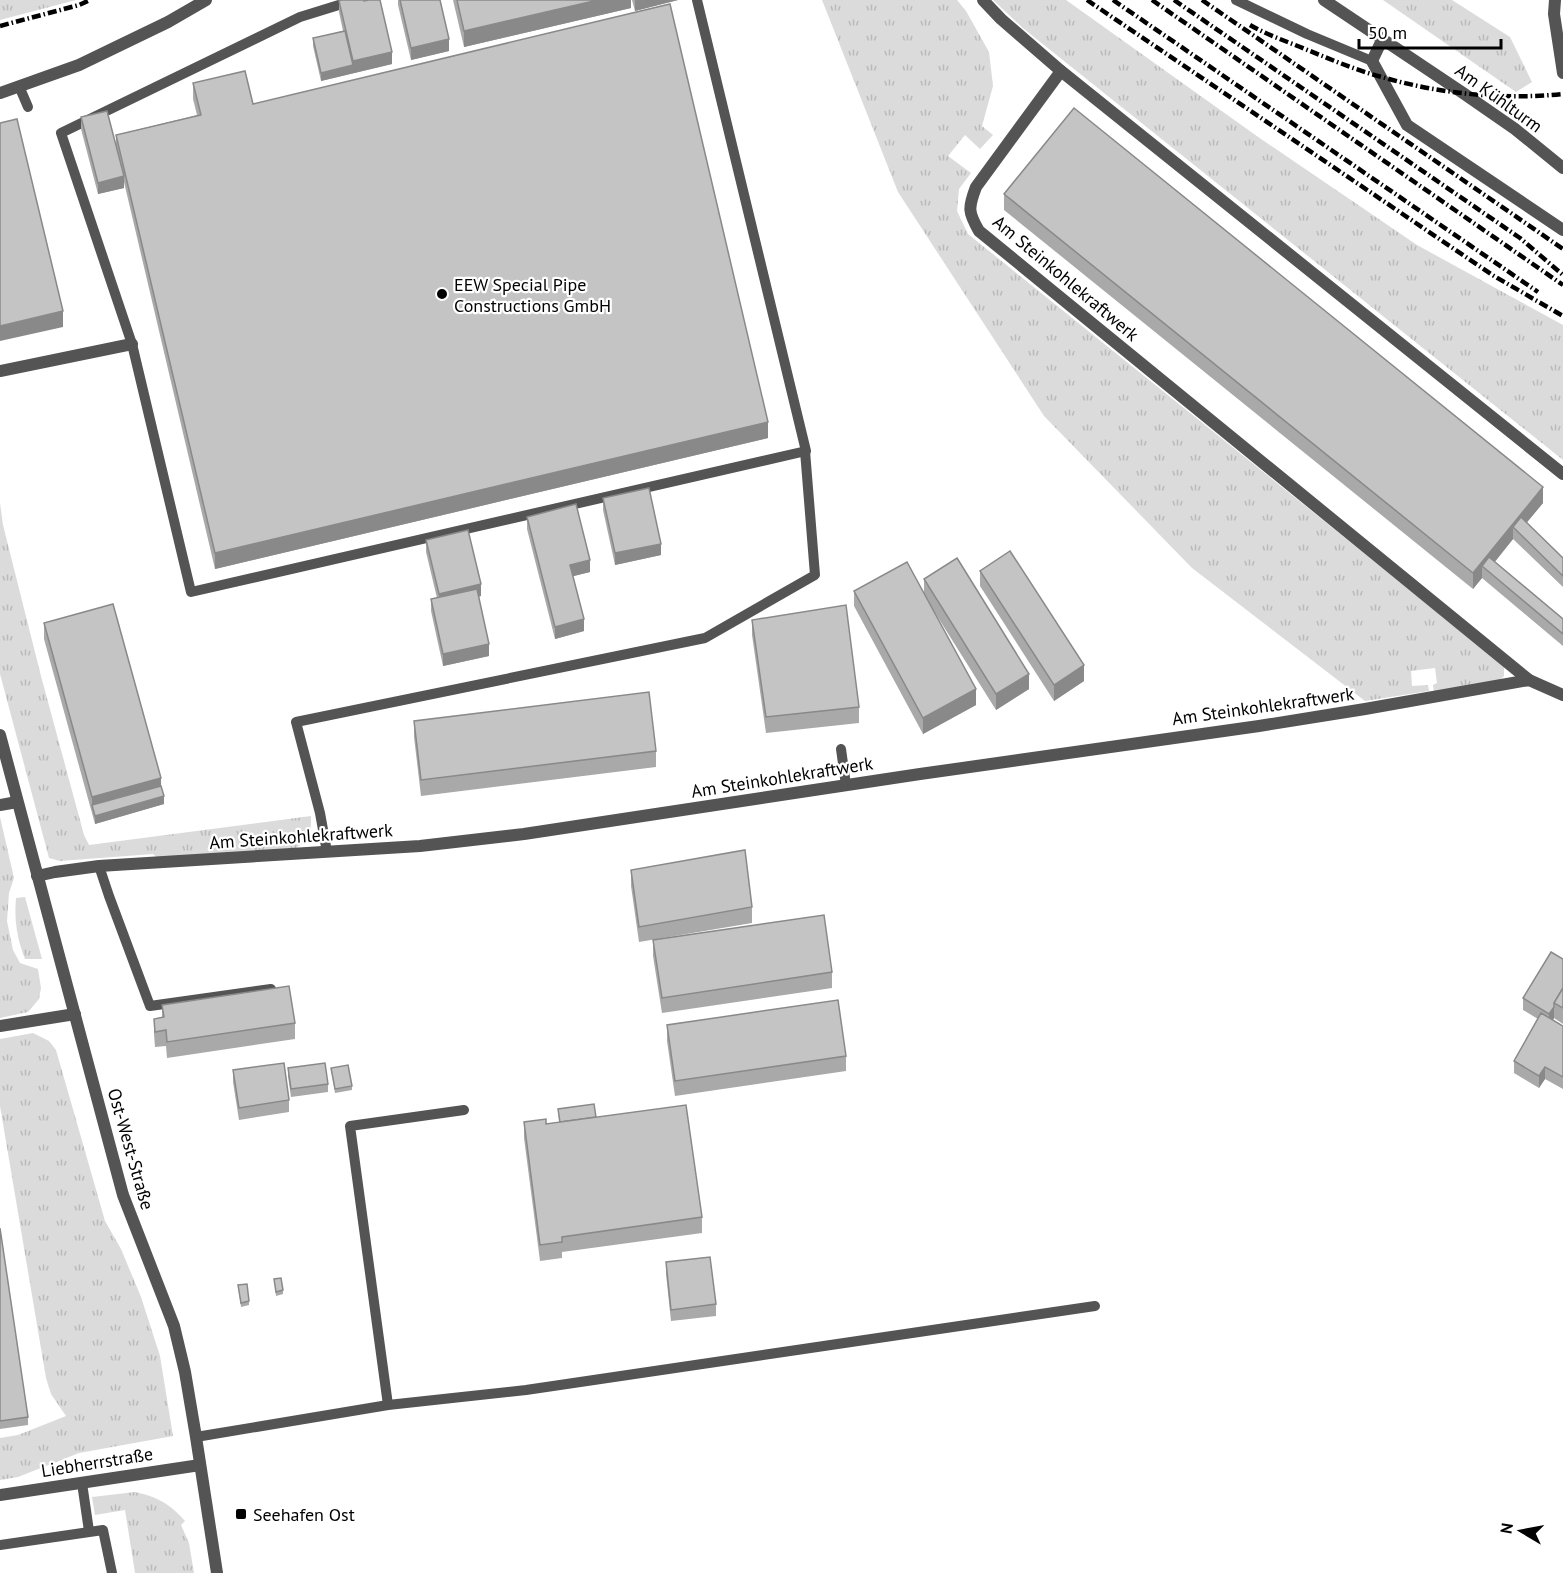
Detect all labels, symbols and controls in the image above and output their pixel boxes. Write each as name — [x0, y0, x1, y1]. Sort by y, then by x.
scale bar — [1359, 12, 1502, 50]
text: 50 m — [1368, 21, 1407, 44]
street label: Am Kühlturm — [1451, 59, 1547, 137]
street label: Am Steinkohlekraftwerk — [988, 210, 1144, 346]
place label: EEW Special Pipe Constructions GmbH — [454, 273, 611, 317]
marker: EEW Special Pipe Constructions GmbH — [435, 287, 449, 301]
street label: Am Steinkohlekraftwerk — [1170, 682, 1356, 730]
street label: Am Steinkohlekraftwerk — [689, 751, 875, 803]
street label: Am Steinkohlekraftwerk — [209, 818, 394, 854]
street label: Ost-West-Straße — [103, 1086, 159, 1212]
street label: Liebherrstraße — [40, 1442, 154, 1482]
north arrow — [1491, 1501, 1551, 1561]
place label: Seehafen Ost — [253, 1503, 355, 1526]
marker: Seehafen Ost — [234, 1507, 248, 1521]
text: N — [1495, 1521, 1517, 1535]

